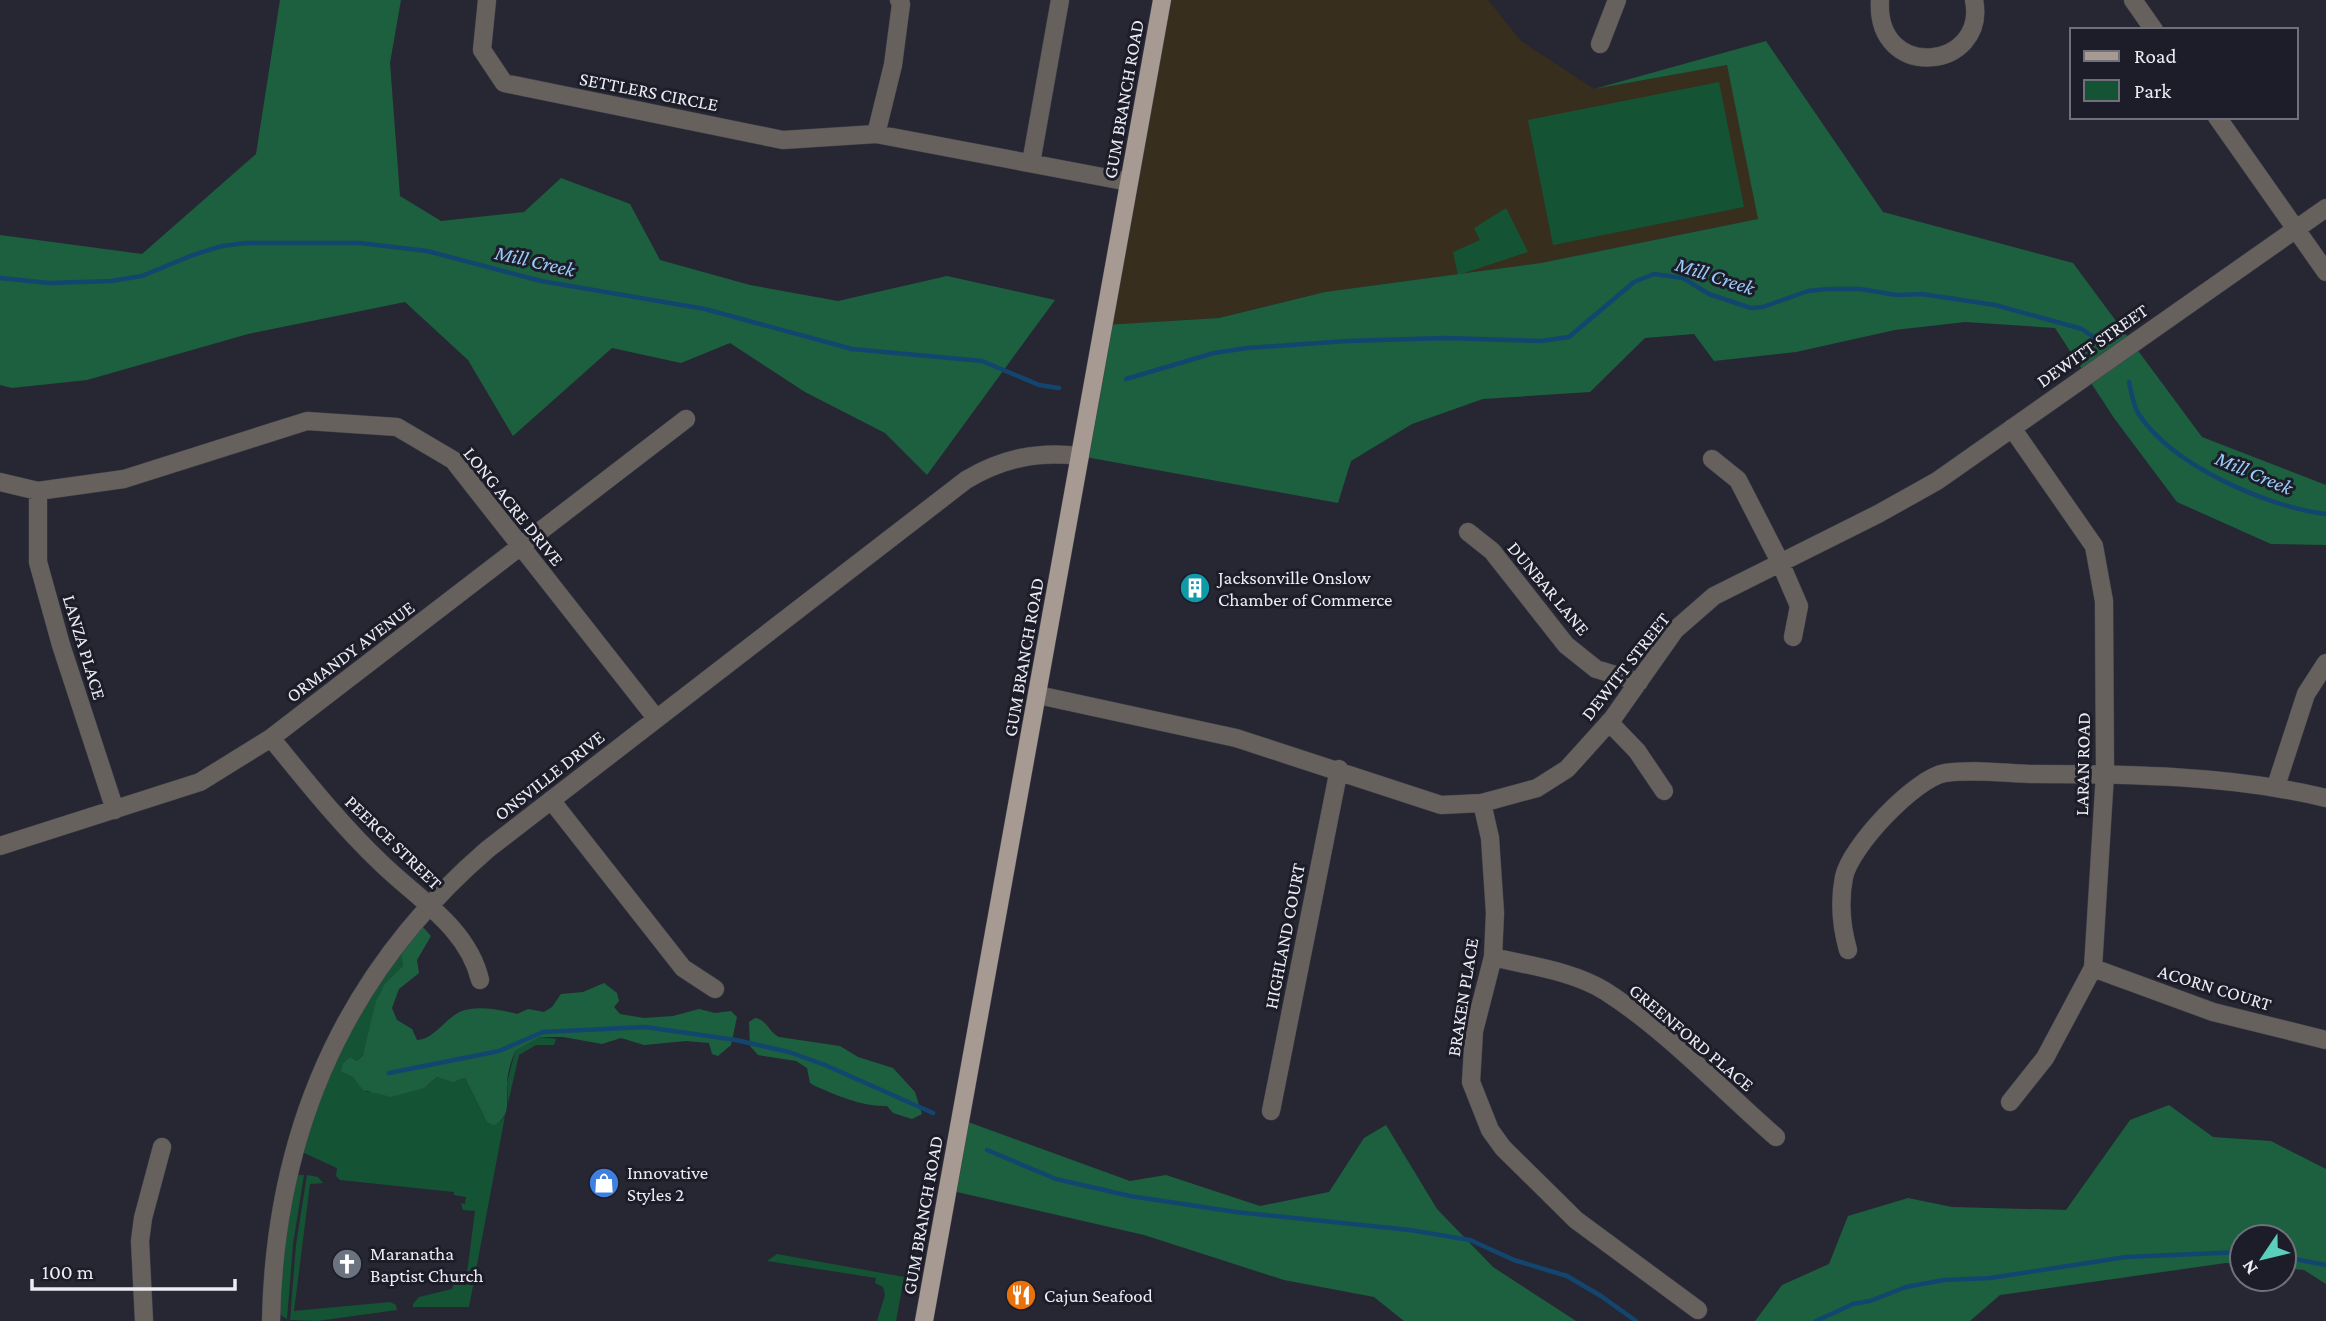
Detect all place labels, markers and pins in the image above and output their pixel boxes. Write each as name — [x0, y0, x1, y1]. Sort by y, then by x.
place label: Jacksonville Onslow Chamber of Commerce — [1216, 567, 1392, 610]
building icon: Jacksonville Onslow Chamber of Commerce — [1178, 571, 1212, 605]
place label: Innovative Styles 2 — [627, 1162, 708, 1205]
shop icon: Innovative Styles 2 — [587, 1166, 621, 1200]
place label: Maranatha Baptist Church — [370, 1243, 484, 1286]
church icon: Maranatha Baptist Church — [330, 1247, 364, 1281]
restaurant icon: Cajun Seafood — [1004, 1278, 1038, 1312]
place label: Cajun Seafood — [1044, 1285, 1153, 1307]

